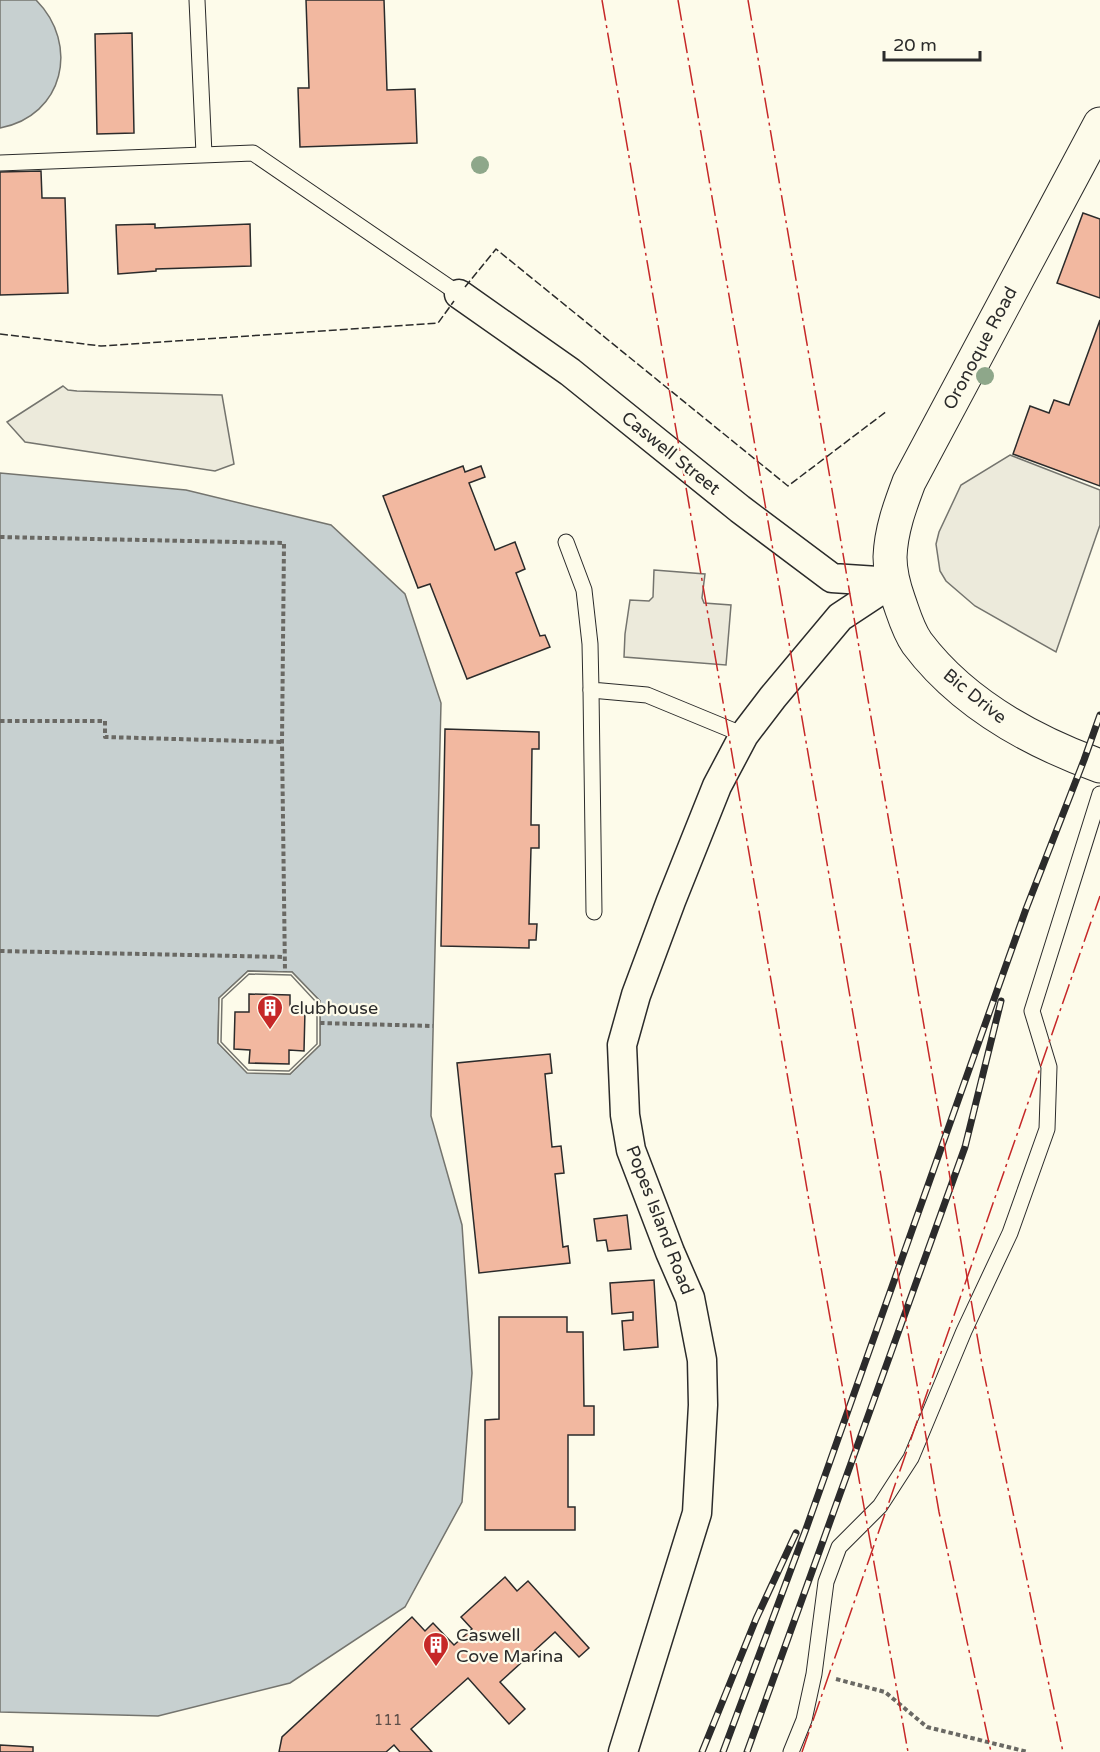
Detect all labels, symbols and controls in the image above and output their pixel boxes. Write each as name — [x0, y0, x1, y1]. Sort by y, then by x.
scale bar — [884, 24, 980, 62]
text: 20 m — [893, 34, 937, 56]
street label: Oronoque Road — [938, 283, 1022, 413]
street label: Caswell Street — [617, 407, 725, 500]
street label: Bic Drive — [939, 664, 1011, 728]
building icon: clubhouse — [255, 993, 285, 1031]
place label: clubhouse — [290, 997, 378, 1019]
street label: Popes Island Road — [621, 1142, 699, 1298]
place label: Caswell Cove Marina — [456, 1624, 563, 1667]
building icon: Caswell Cove Marina — [421, 1630, 451, 1668]
house number: 111 — [374, 1711, 402, 1729]

